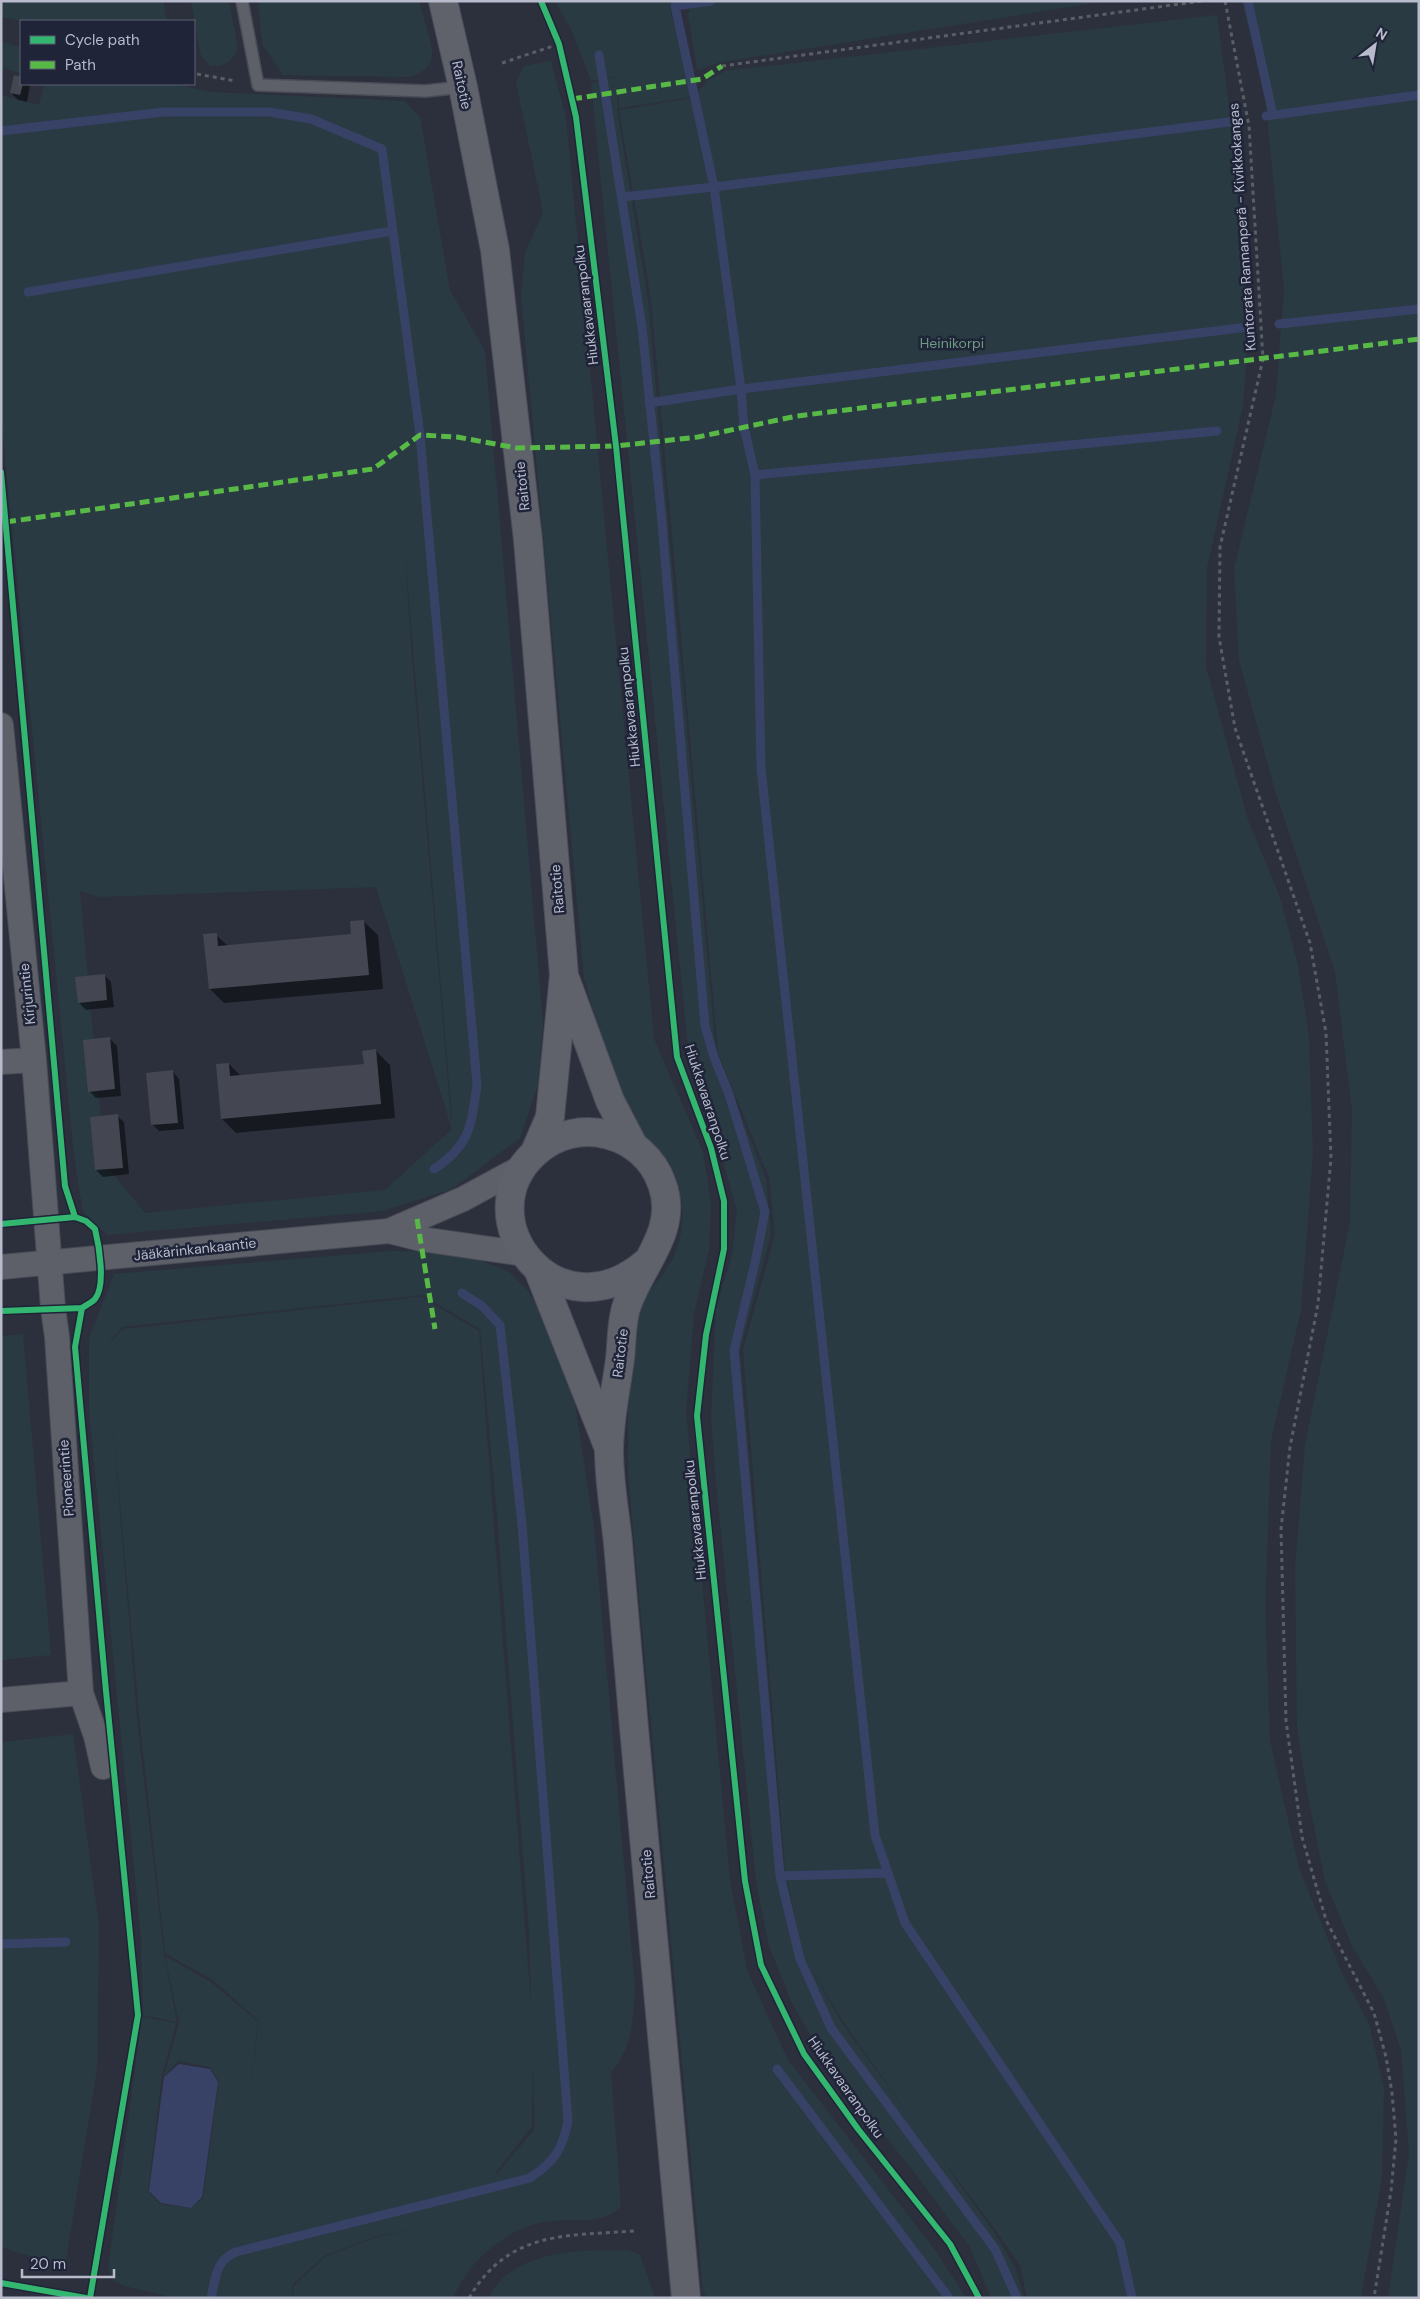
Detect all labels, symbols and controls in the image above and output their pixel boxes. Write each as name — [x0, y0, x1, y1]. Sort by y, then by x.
legend — [20, 20, 195, 85]
north arrow — [1350, 20, 1400, 70]
text: N — [1373, 24, 1391, 44]
text: Cycle path — [65, 30, 140, 50]
text: Path — [65, 55, 96, 75]
street label: Raitotie — [448, 59, 476, 111]
street label: Kuntorata Rannanperä - Kivikkokangas — [1224, 103, 1260, 351]
street label: Hiukkavaaranpolku — [570, 244, 602, 366]
park label: Heinikorpi — [920, 334, 984, 352]
street label: Raitotie — [510, 461, 534, 511]
street label: Hiukkavaaranpolku — [614, 646, 644, 768]
street label: Raitotie — [546, 864, 568, 914]
street label: Kirjurintie — [15, 962, 39, 1026]
street label: Hiukkavaaranpolku — [681, 1042, 735, 1162]
street label: Jääkärinkankaantie — [133, 1234, 257, 1264]
street label: Raitotie — [608, 1327, 632, 1379]
street label: Pioneerintie — [54, 1439, 78, 1517]
street label: Hiukkavaaranpolku — [680, 1459, 710, 1581]
street label: Raitotie — [637, 1849, 659, 1899]
street label: Hiukkavaaranpolku — [804, 2032, 888, 2142]
scale bar — [22, 2246, 115, 2278]
text: 20 m — [30, 2254, 66, 2274]

